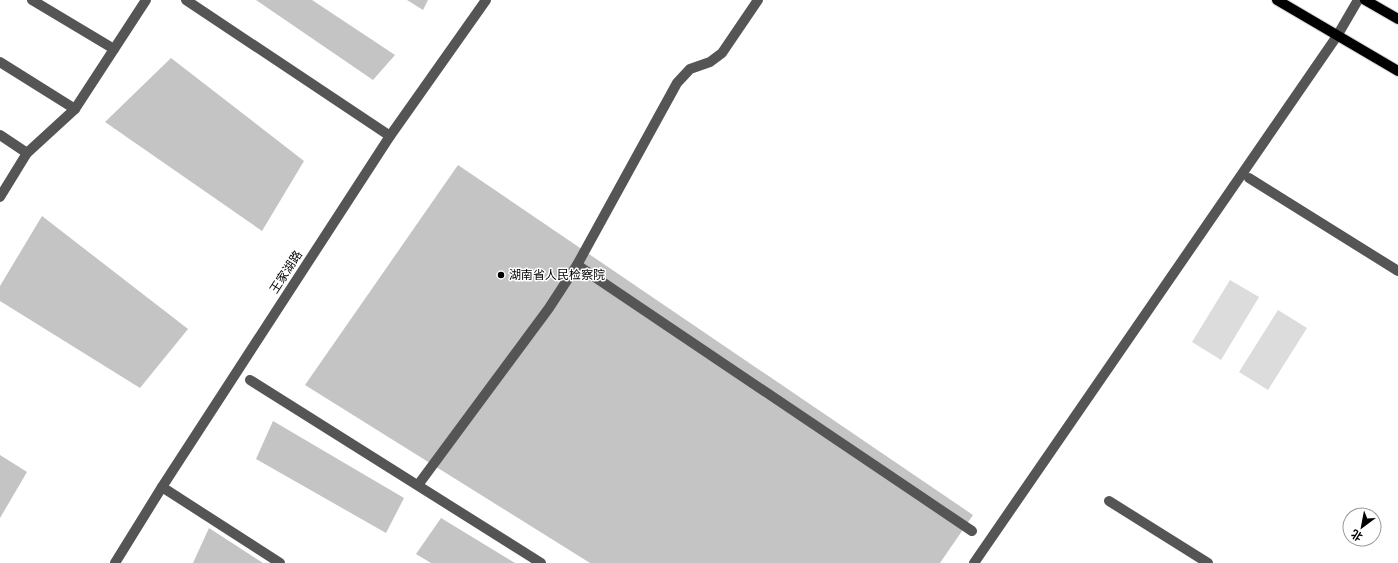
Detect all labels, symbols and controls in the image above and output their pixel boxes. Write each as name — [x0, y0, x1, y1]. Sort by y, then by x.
street label: 王家湖路 — [267, 248, 307, 297]
place label: 湖南省人民检察院 — [509, 268, 605, 284]
marker: 湖南省人民检察院 — [496, 270, 506, 280]
north arrow — [1342, 507, 1382, 547]
text: 北 — [1349, 526, 1366, 543]

